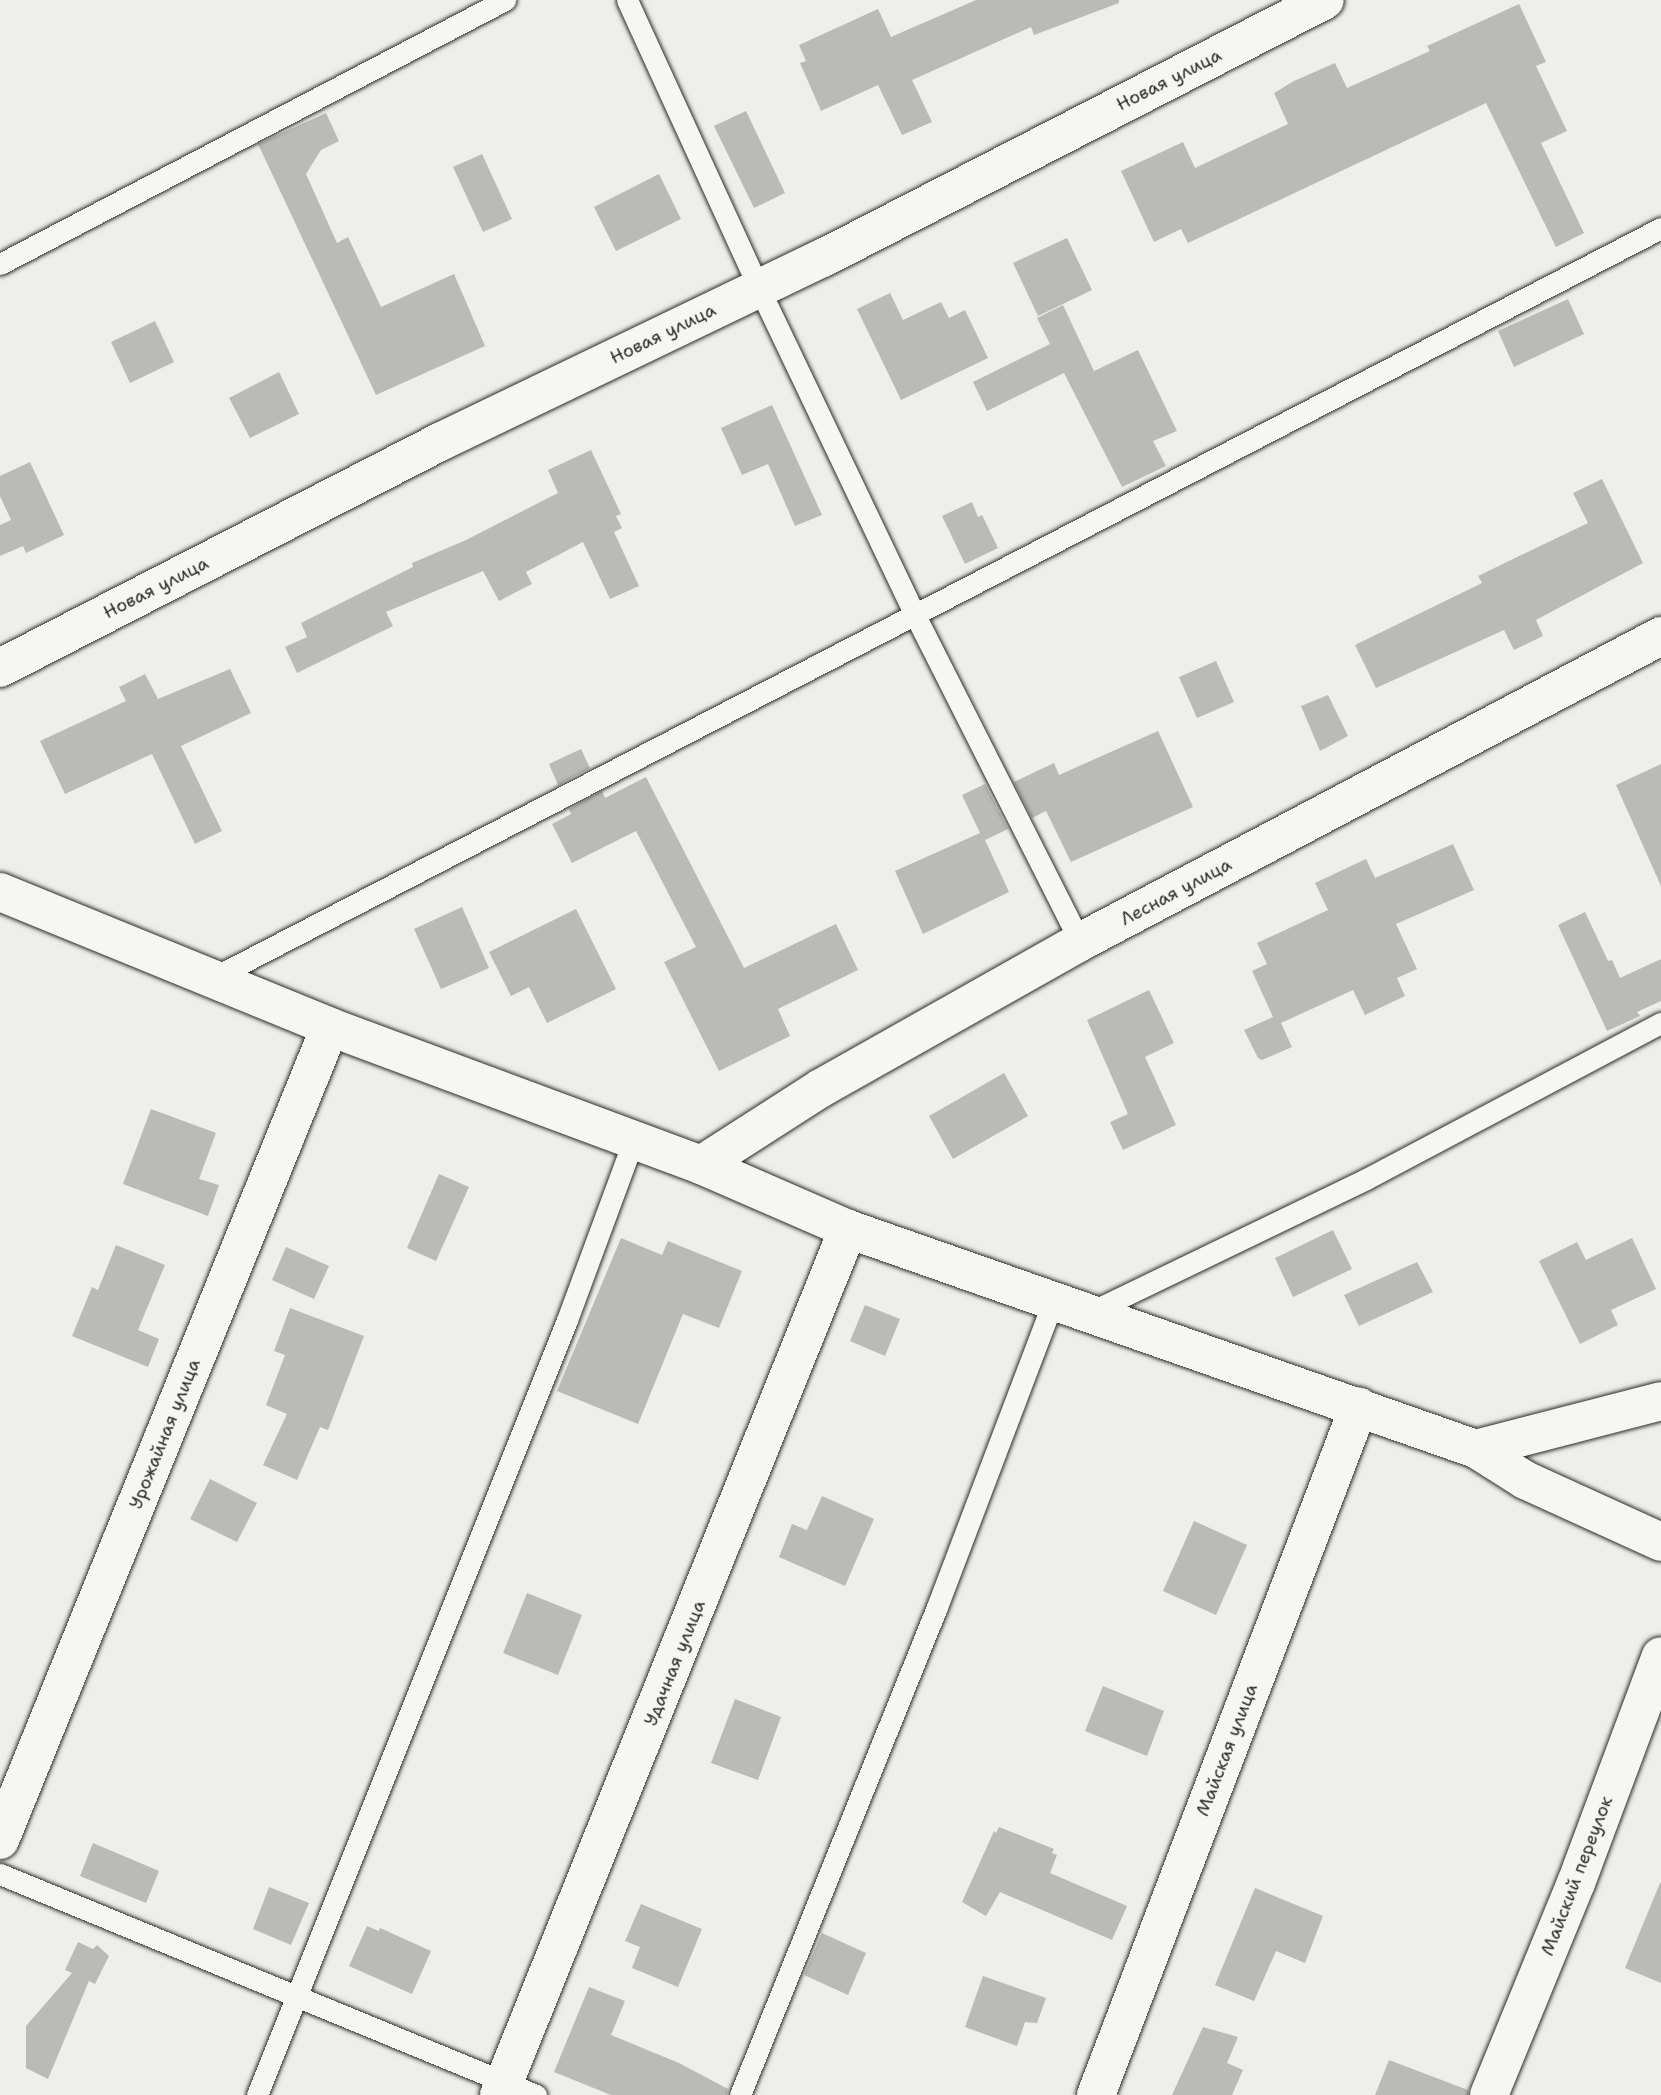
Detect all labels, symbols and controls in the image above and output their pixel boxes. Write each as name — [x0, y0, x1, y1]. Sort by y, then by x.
street label: Новая улица — [1113, 44, 1225, 116]
street label: Новая улица — [607, 299, 719, 369]
street label: Новая улица — [100, 552, 212, 624]
street label: Лесная улица — [1117, 854, 1235, 930]
street label: Урожайная улица — [125, 1356, 205, 1512]
street label: Удачная улица — [640, 1597, 710, 1729]
street label: Майская улица — [1192, 1681, 1262, 1819]
street label: Майский переулок — [1537, 1793, 1617, 1959]

